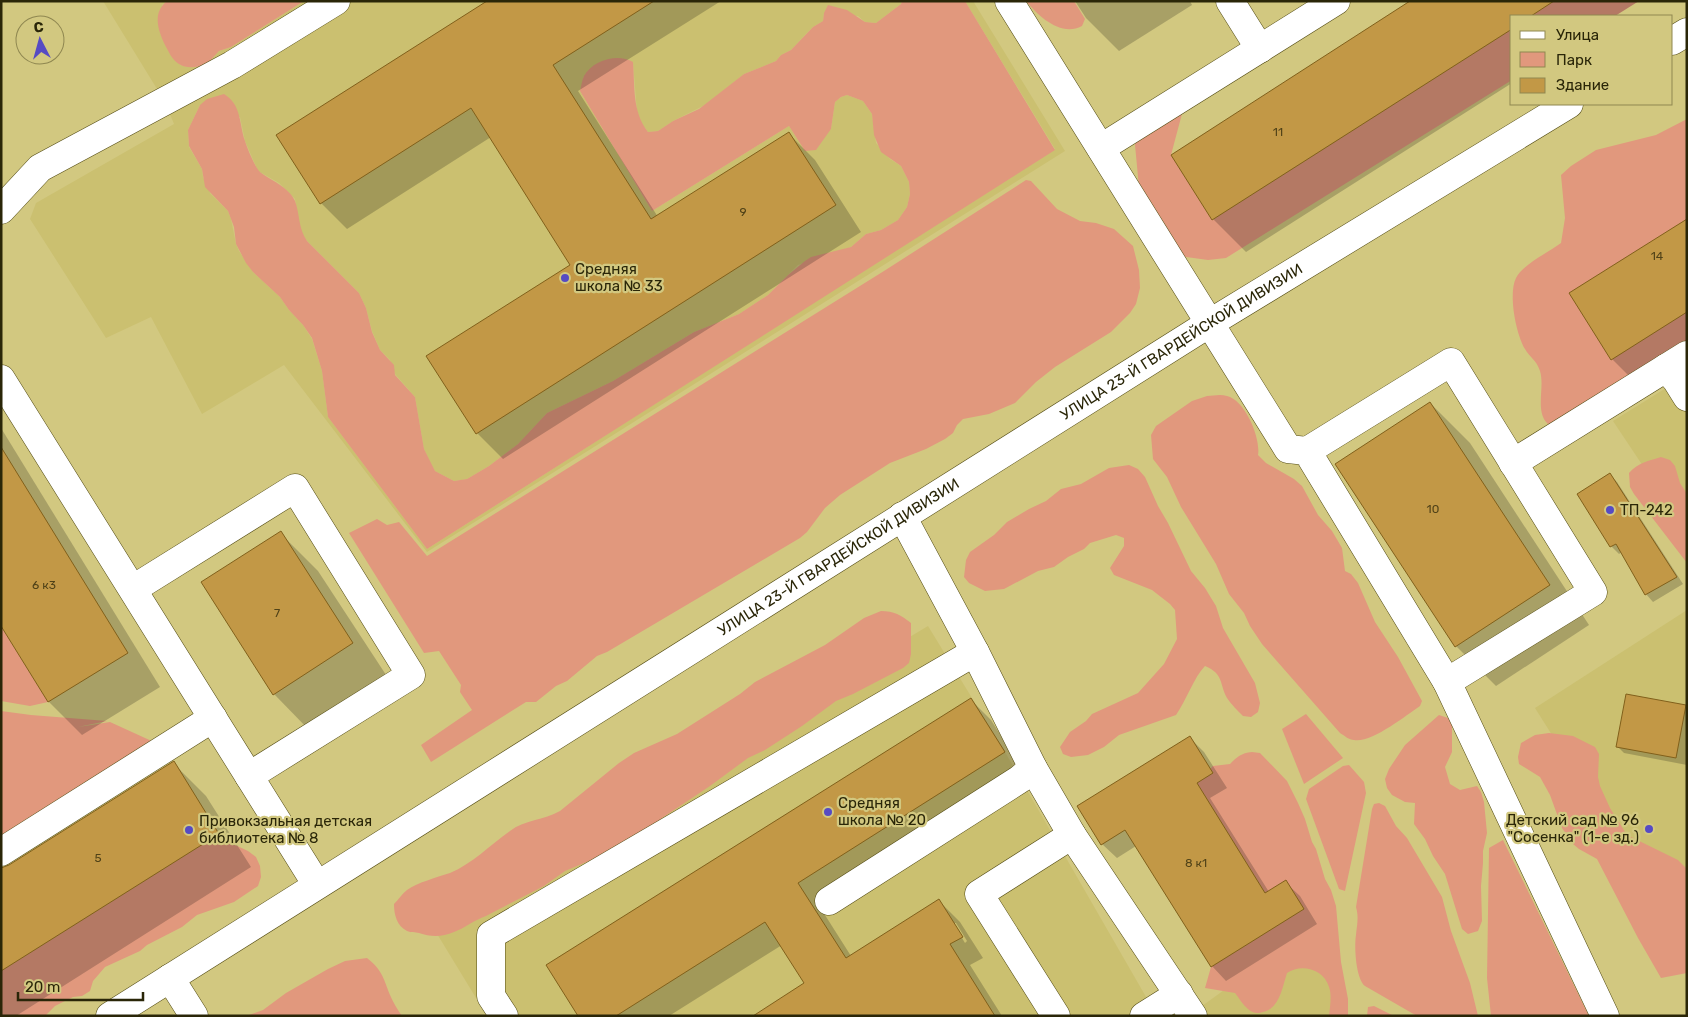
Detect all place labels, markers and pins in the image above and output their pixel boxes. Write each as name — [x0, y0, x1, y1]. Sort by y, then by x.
place label: Средняя школа № 33 — [575, 260, 663, 295]
marker: Средняя школа № 33 — [559, 272, 571, 284]
place label: ТП-242 — [1620, 501, 1673, 519]
marker: ТП-242 — [1604, 504, 1616, 516]
place label: Средняя школа № 20 — [838, 794, 926, 829]
marker: Средняя школа № 20 — [822, 806, 834, 818]
place label: Детский сад № 96 "Сосенка" (1-е зд.) — [1506, 811, 1639, 846]
place label: Привокзальная детская библиотека № 8 — [199, 812, 372, 847]
marker: Детский сад № 96 "Сосенка" (1-е зд.) — [1643, 823, 1655, 835]
marker: Привокзальная детская библиотека № 8 — [183, 824, 195, 836]

